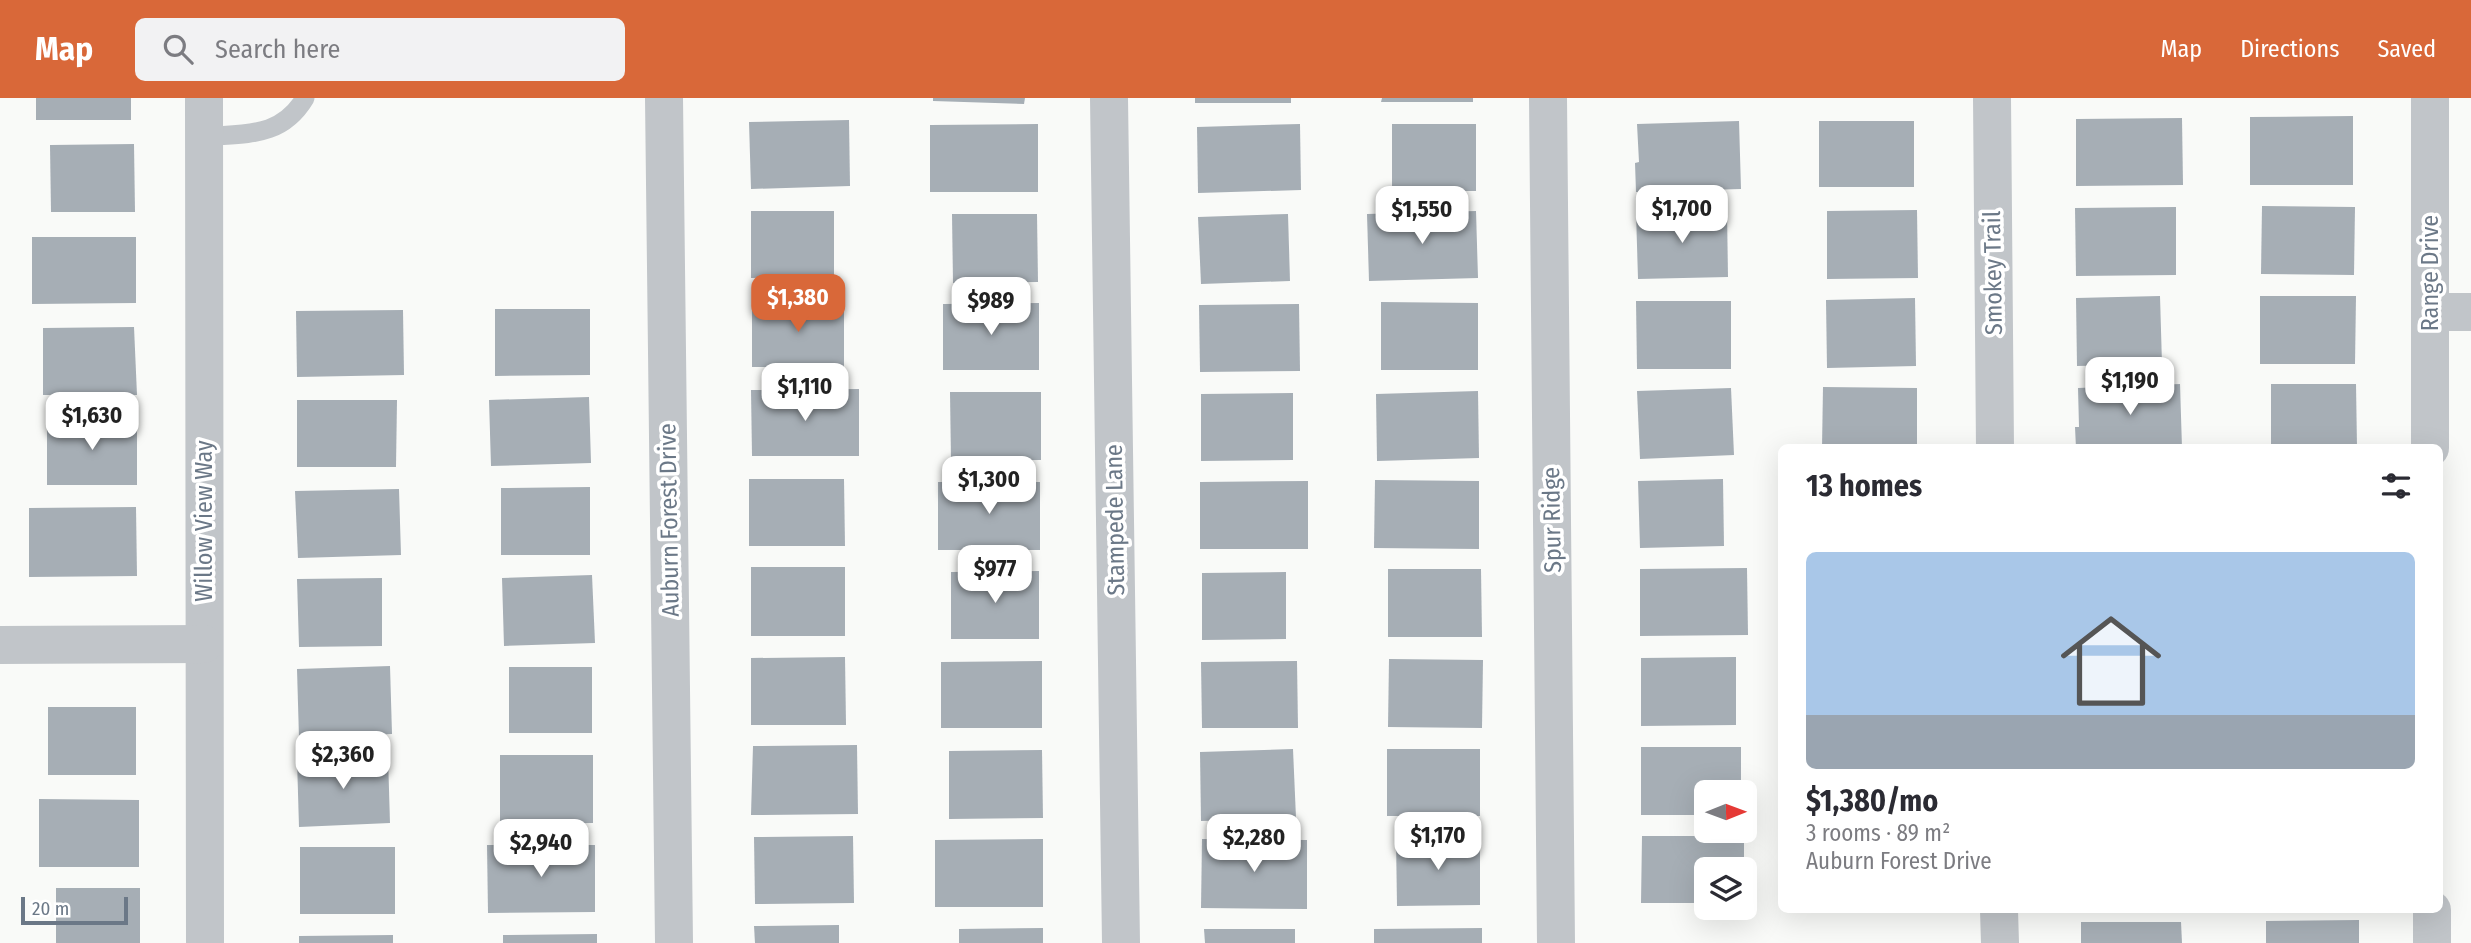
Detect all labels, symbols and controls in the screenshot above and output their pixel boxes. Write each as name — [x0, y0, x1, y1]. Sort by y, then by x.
search box — [135, 18, 625, 81]
text: Map — [35, 29, 93, 69]
icon: search — [159, 30, 197, 68]
text: Search here — [215, 34, 340, 65]
text: Map — [2161, 35, 2202, 63]
text: Directions — [2240, 35, 2339, 63]
text: Saved — [2377, 35, 2436, 63]
pin: $1,550 — [1365, 186, 1479, 246]
pin: $1,700 — [1625, 186, 1739, 245]
text: $1,700 — [1652, 194, 1712, 222]
text: $1,550 — [1392, 195, 1452, 223]
street label: Smokey Trail — [1978, 211, 2008, 335]
street label: Range Drive — [2416, 215, 2444, 331]
pin: $1,380 — [741, 274, 855, 334]
pin: $989 — [950, 278, 1032, 337]
text: $1,380 — [767, 283, 829, 311]
text: $989 — [968, 286, 1014, 314]
pin: $1,190 — [2073, 358, 2187, 417]
pin: $1,110 — [748, 364, 862, 423]
text: $1,190 — [2101, 366, 2159, 394]
text: $1,110 — [778, 372, 832, 400]
pin: $1,630 — [35, 392, 149, 452]
text: $1,630 — [62, 401, 122, 429]
street label: Auburn Forest Drive — [653, 423, 685, 617]
street label: Willow View Way — [190, 440, 218, 602]
street label: Stampede Lane — [1100, 444, 1130, 596]
pin: $1,300 — [932, 456, 1046, 516]
text: $1,300 — [958, 465, 1020, 493]
street label: Spur Ridge — [1537, 467, 1567, 573]
icon: filters — [2377, 467, 2415, 505]
text: 13 homes — [1806, 468, 1922, 504]
pin: $977 — [954, 546, 1036, 605]
text: $977 — [974, 554, 1016, 582]
icon: home — [2048, 598, 2174, 724]
pin: $2,360 — [286, 732, 400, 791]
text: $2,360 — [312, 740, 374, 768]
north arrow — [1694, 780, 1757, 844]
map controls — [1694, 780, 1757, 920]
text: $1,380/mo — [1806, 783, 1938, 819]
pin: $1,170 — [1381, 812, 1495, 872]
pin: $2,280 — [1197, 814, 1311, 874]
text: 3 rooms · 89 m² — [1806, 819, 1950, 847]
pin: $2,940 — [484, 820, 598, 879]
text: $1,170 — [1410, 821, 1466, 849]
text: $2,280 — [1223, 823, 1285, 851]
text: $2,940 — [510, 828, 572, 856]
text: Auburn Forest Drive — [1806, 847, 1992, 875]
button: layers — [1694, 857, 1757, 920]
scale bar — [21, 894, 128, 926]
text: 20 m — [32, 897, 69, 920]

